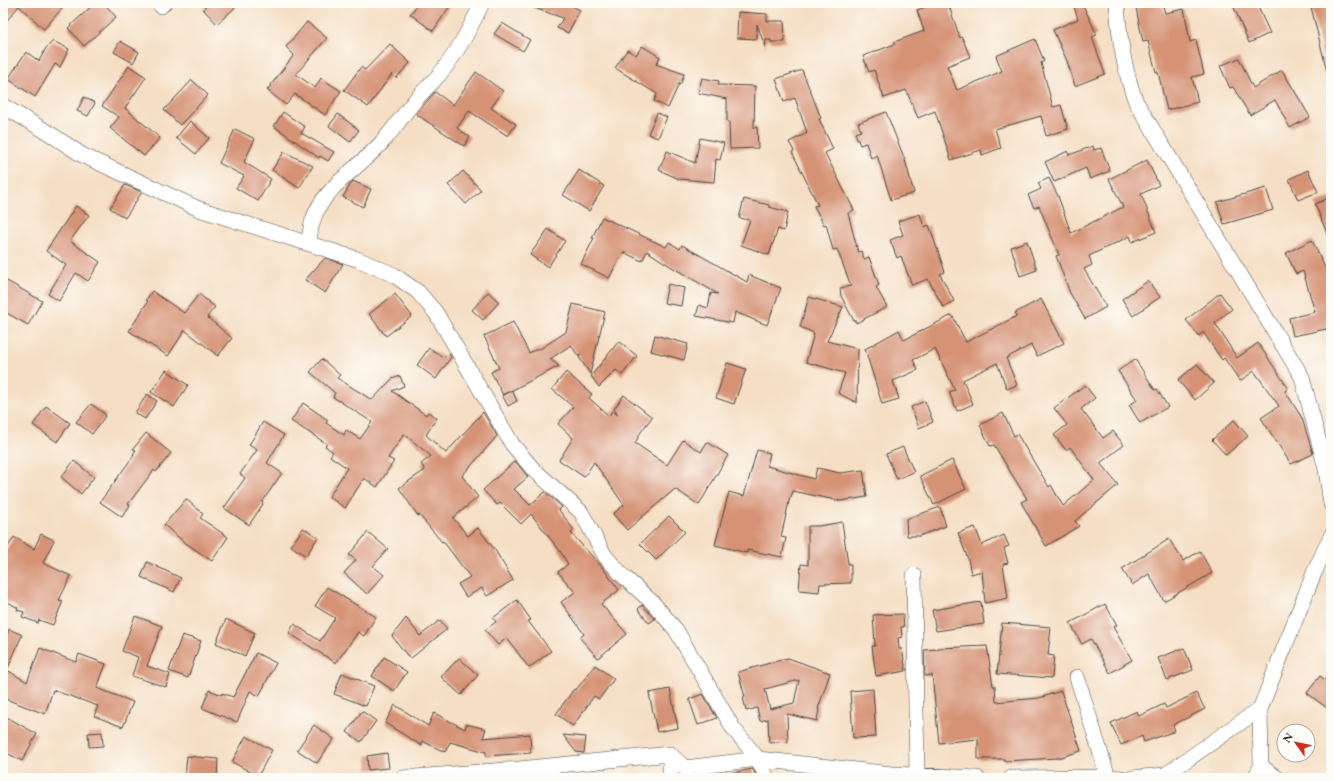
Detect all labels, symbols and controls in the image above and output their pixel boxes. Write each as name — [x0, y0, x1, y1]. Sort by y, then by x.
north arrow — [1276, 723, 1316, 763]
text: N — [1279, 730, 1296, 745]

